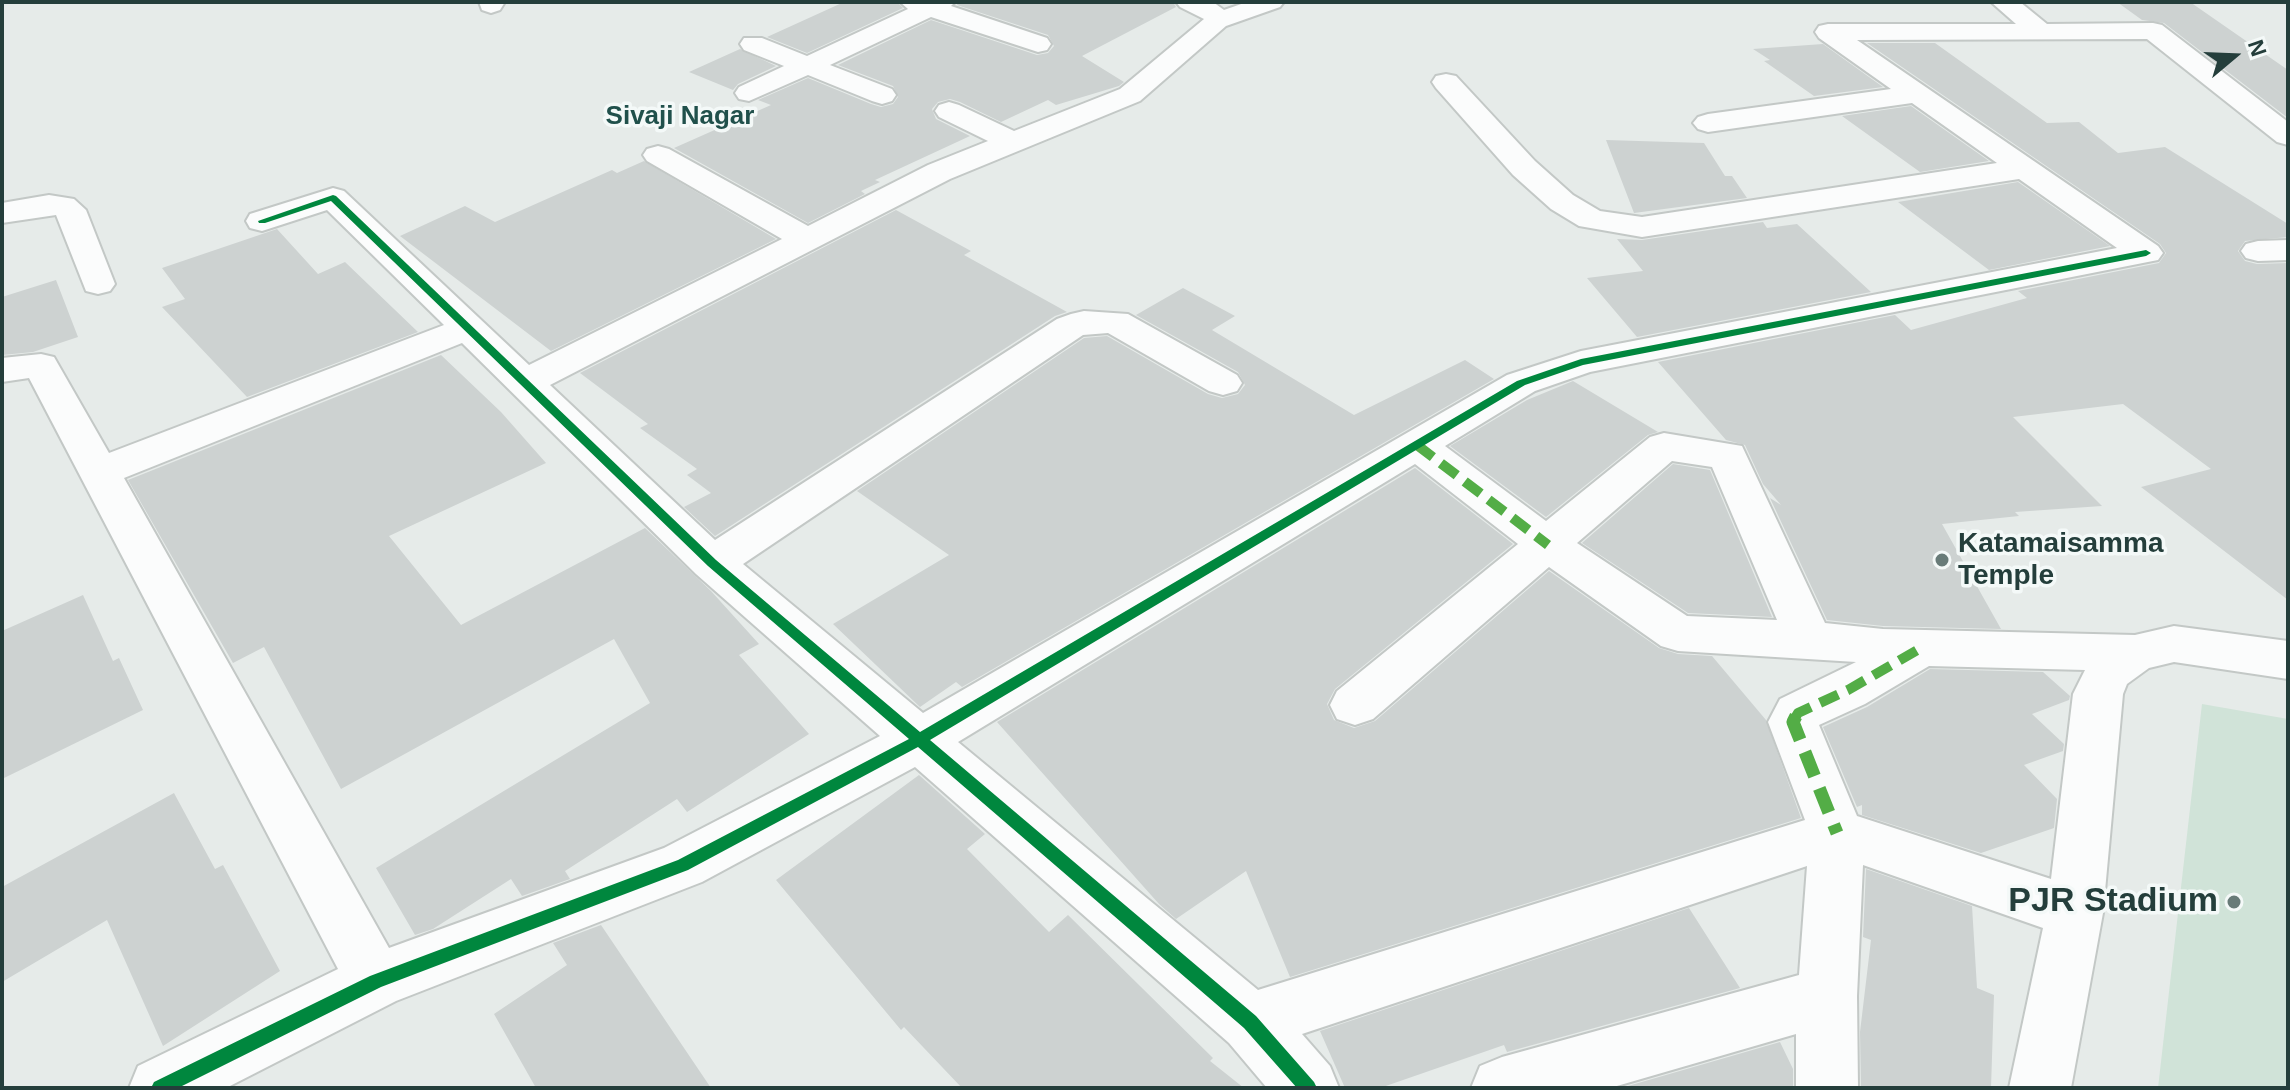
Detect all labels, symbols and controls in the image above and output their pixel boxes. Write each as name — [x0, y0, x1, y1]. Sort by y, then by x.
north arrow — [2194, 16, 2274, 96]
text: N — [2243, 36, 2272, 60]
district label: Sivaji Nagar — [606, 101, 754, 133]
place label: Katamaisamma Temple — [1958, 527, 2163, 593]
marker: Katamaisamma Temple — [1933, 551, 1951, 569]
place label: PJR Stadium — [2008, 882, 2218, 922]
marker: PJR Stadium — [2225, 893, 2243, 911]

